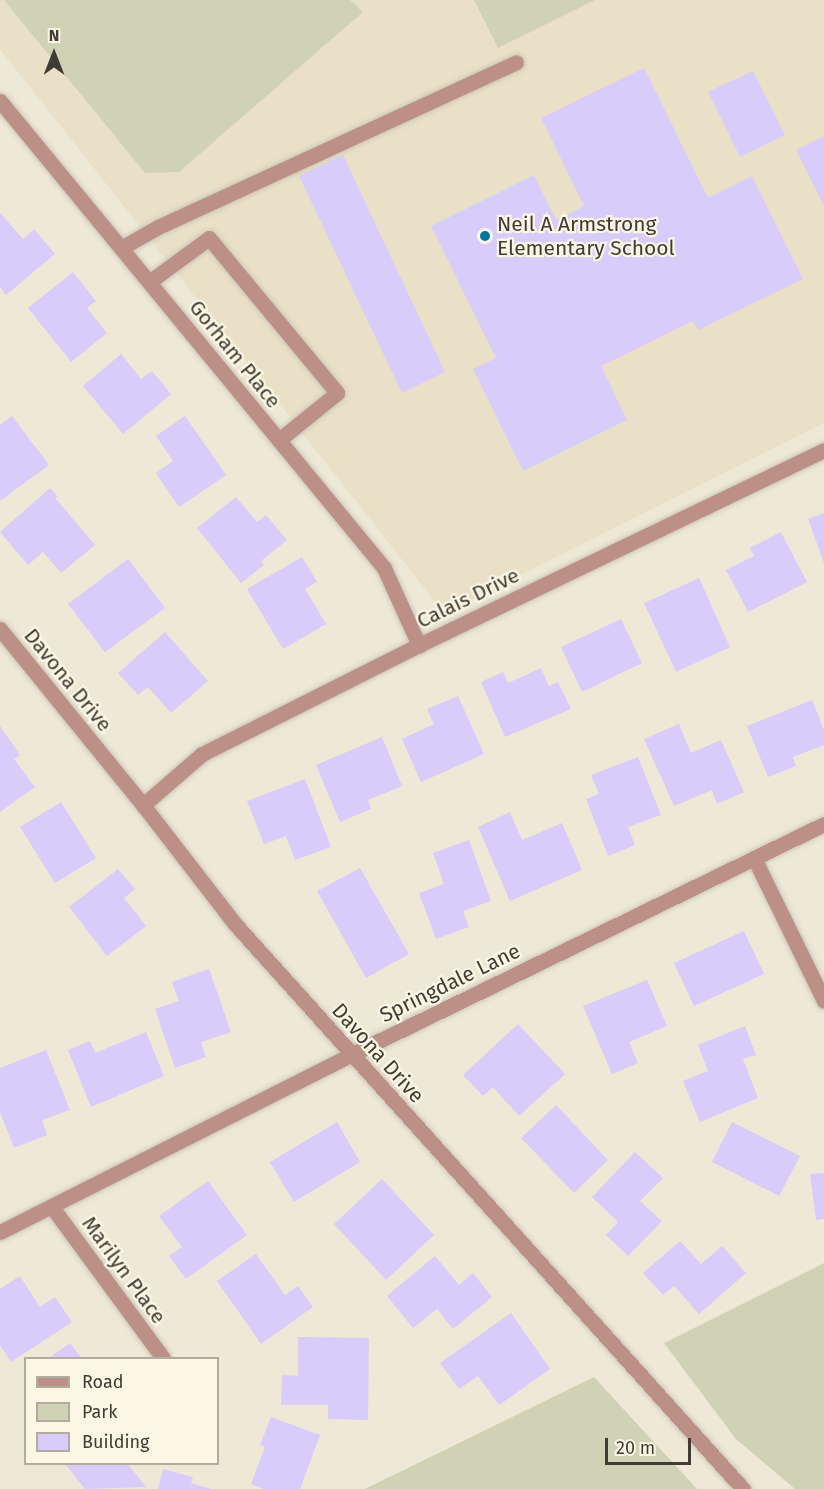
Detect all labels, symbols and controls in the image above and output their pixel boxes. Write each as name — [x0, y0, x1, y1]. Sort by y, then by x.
north arrow — [24, 24, 84, 84]
text: N — [49, 26, 59, 45]
place label: Neil A Armstrong Elementary School — [497, 211, 675, 261]
marker: Neil A Armstrong Elementary School — [478, 229, 492, 243]
street label: Gorham Place — [184, 295, 286, 413]
street label: Calais Drive — [413, 562, 523, 634]
street label: Davona Drive — [19, 623, 117, 737]
street label: Springdale Lane — [376, 938, 524, 1028]
street label: Davona Drive — [327, 998, 429, 1108]
street label: Marilyn Place — [77, 1211, 171, 1329]
legend — [24, 1357, 219, 1465]
text: Road — [82, 1371, 124, 1393]
text: Park — [82, 1401, 117, 1423]
scale bar — [608, 1426, 694, 1464]
text: Building — [82, 1431, 149, 1453]
text: 20 m — [616, 1437, 655, 1459]

